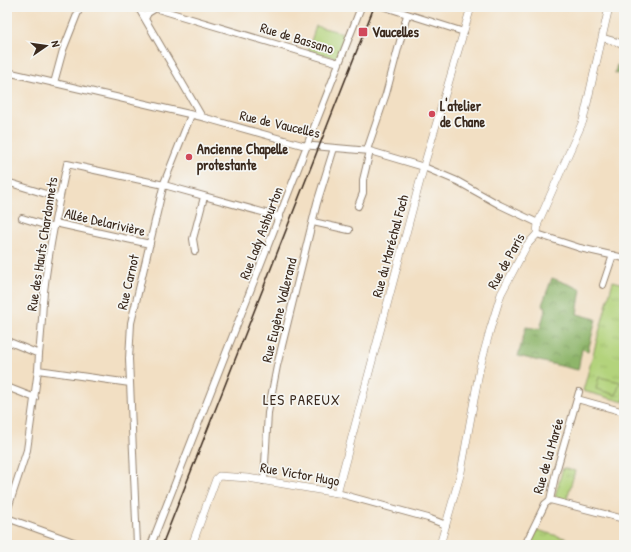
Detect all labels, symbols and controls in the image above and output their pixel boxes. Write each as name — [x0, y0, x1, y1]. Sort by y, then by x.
street label: Rue de Bassano — [258, 17, 337, 58]
place label: Vaucelles — [372, 22, 420, 41]
north arrow — [26, 26, 66, 66]
marker: Vaucelles — [357, 26, 369, 38]
text: N — [48, 39, 63, 48]
place label: L'atelier de Chane — [440, 96, 486, 131]
street label: Rue de Vaucelles — [238, 105, 322, 142]
marker: L'atelier de Chane — [427, 109, 437, 119]
place label: Ancienne Chapelle protestante — [197, 139, 288, 176]
marker: Ancienne Chapelle protestante — [184, 152, 194, 162]
street label: Rue des Hauts Chardonnets — [22, 176, 61, 312]
street label: Rue Lady Ashburton — [234, 184, 288, 282]
street label: Rue du Maréchal Foch — [367, 192, 412, 299]
street label: Allée Delarivière — [63, 203, 148, 240]
street label: Rue de Paris — [482, 229, 529, 292]
street label: Rue Carnot — [112, 252, 143, 311]
street label: Rue Eugène Vallerand — [256, 255, 302, 364]
district label: LES PAREUX — [263, 389, 341, 410]
street label: Rue de la Marée — [528, 415, 567, 496]
street label: Rue Victor Hugo — [259, 457, 342, 491]

